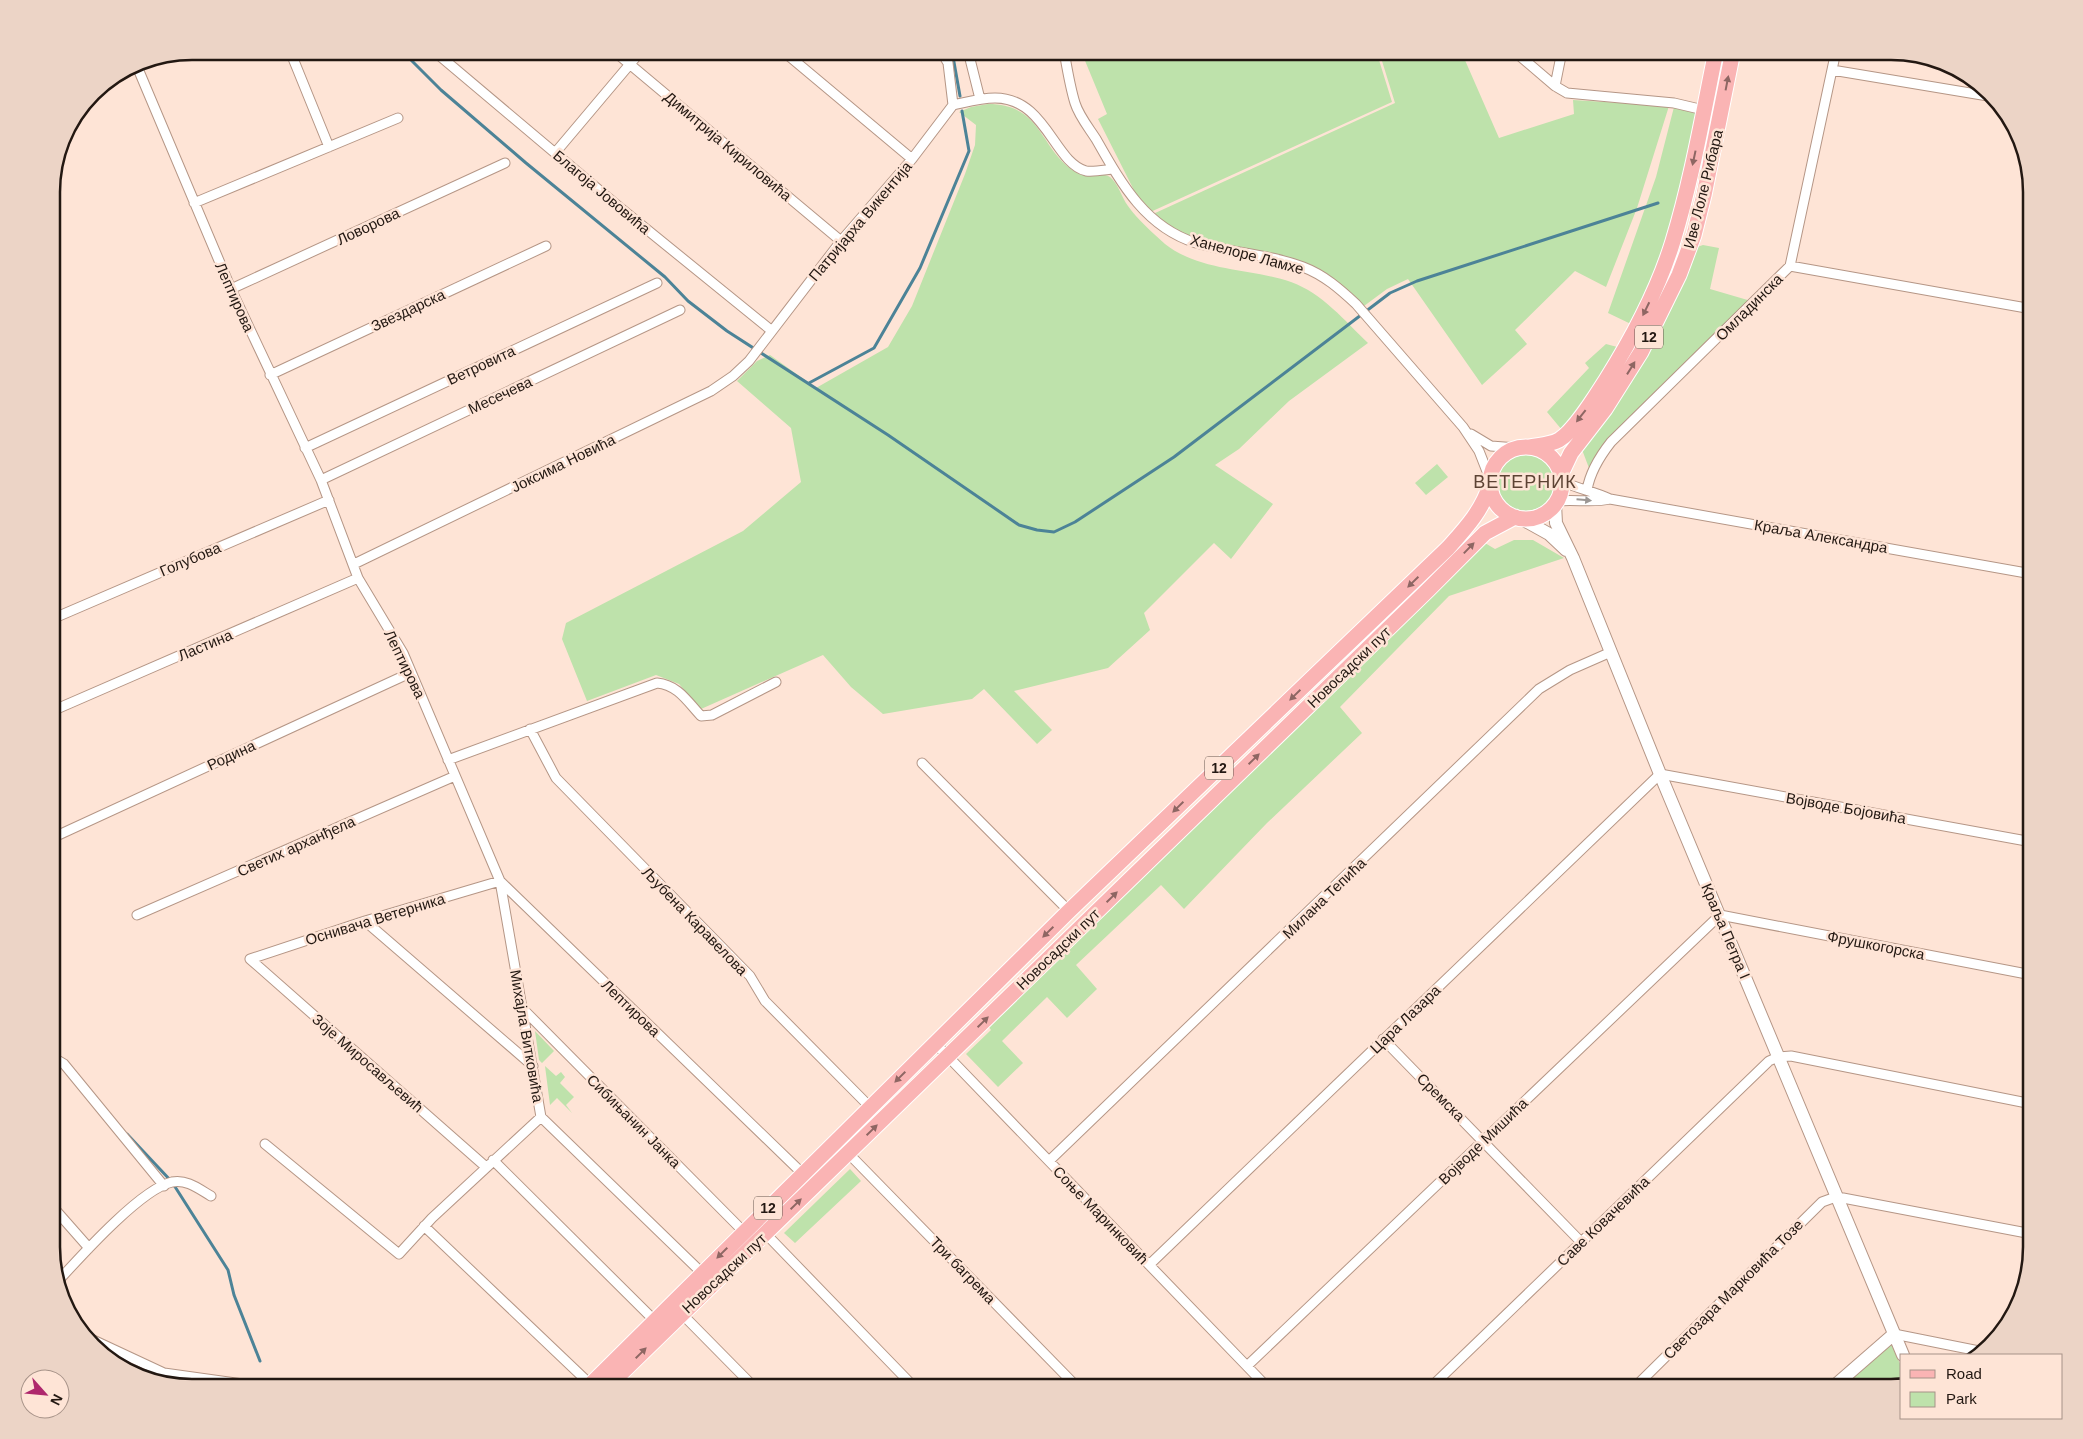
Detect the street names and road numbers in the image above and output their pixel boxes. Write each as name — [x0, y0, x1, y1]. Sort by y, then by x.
street label: Димитрија Кириловића — [661, 88, 796, 205]
street label: Иве Лоле Рибара — [1680, 127, 1726, 250]
street label: Благоја Јововића — [550, 147, 654, 238]
street label: Патријарха Викентија — [805, 157, 915, 284]
street label: Ловорова — [334, 204, 403, 248]
street label: Ханелоре Ламхе — [1188, 231, 1306, 277]
street label: Лептирова — [212, 260, 258, 335]
street label: Омладинска — [1712, 270, 1786, 344]
street label: Звездарска — [368, 285, 448, 335]
road number: 12 — [1635, 326, 1663, 348]
street label: Ветровита — [444, 342, 518, 388]
street label: Месечева — [465, 373, 535, 417]
street label: Јоксима Новића — [508, 430, 618, 496]
street label: Краља Александра — [1753, 516, 1890, 556]
street label: Голубова — [157, 538, 224, 579]
street label: Новосадски пут — [1304, 623, 1394, 711]
street label: Ластина — [175, 626, 235, 664]
street label: Лептирова — [381, 627, 429, 702]
street label: Родина — [204, 736, 258, 774]
road number: 12 — [1205, 756, 1233, 780]
street label: Војводе Бојовића — [1785, 789, 1908, 827]
street label: Светих арханђела — [234, 812, 358, 880]
street label: Милана Тепића — [1279, 854, 1369, 942]
street label: Љубена Каравелова — [639, 863, 752, 979]
street label: Краља Петра I — [1698, 881, 1754, 981]
street label: Оснивача Ветерника — [303, 889, 447, 948]
street label: Новосадски пут — [1013, 905, 1103, 993]
street label: Фрушкогорска — [1826, 927, 1927, 963]
street label: Михајла Витковића — [507, 968, 547, 1104]
street label: Лептирова — [598, 976, 664, 1040]
street label: Цара Лазара — [1367, 981, 1444, 1057]
street label: Зоје Миросављевић — [309, 1010, 427, 1116]
street label: Сремска — [1414, 1070, 1469, 1125]
street label: Сибињанин Јанка — [584, 1071, 685, 1172]
street label: Војводе Мишића — [1435, 1094, 1531, 1188]
street label: Соње Маринковић — [1050, 1162, 1152, 1268]
street label: Саве Ковачевића — [1553, 1172, 1653, 1269]
road number: 12 — [754, 1196, 782, 1220]
street label: Светозара Марковића Тозе — [1660, 1216, 1806, 1362]
street label: Новосадски пут — [678, 1230, 770, 1316]
street label: Три багрема — [927, 1233, 1000, 1308]

